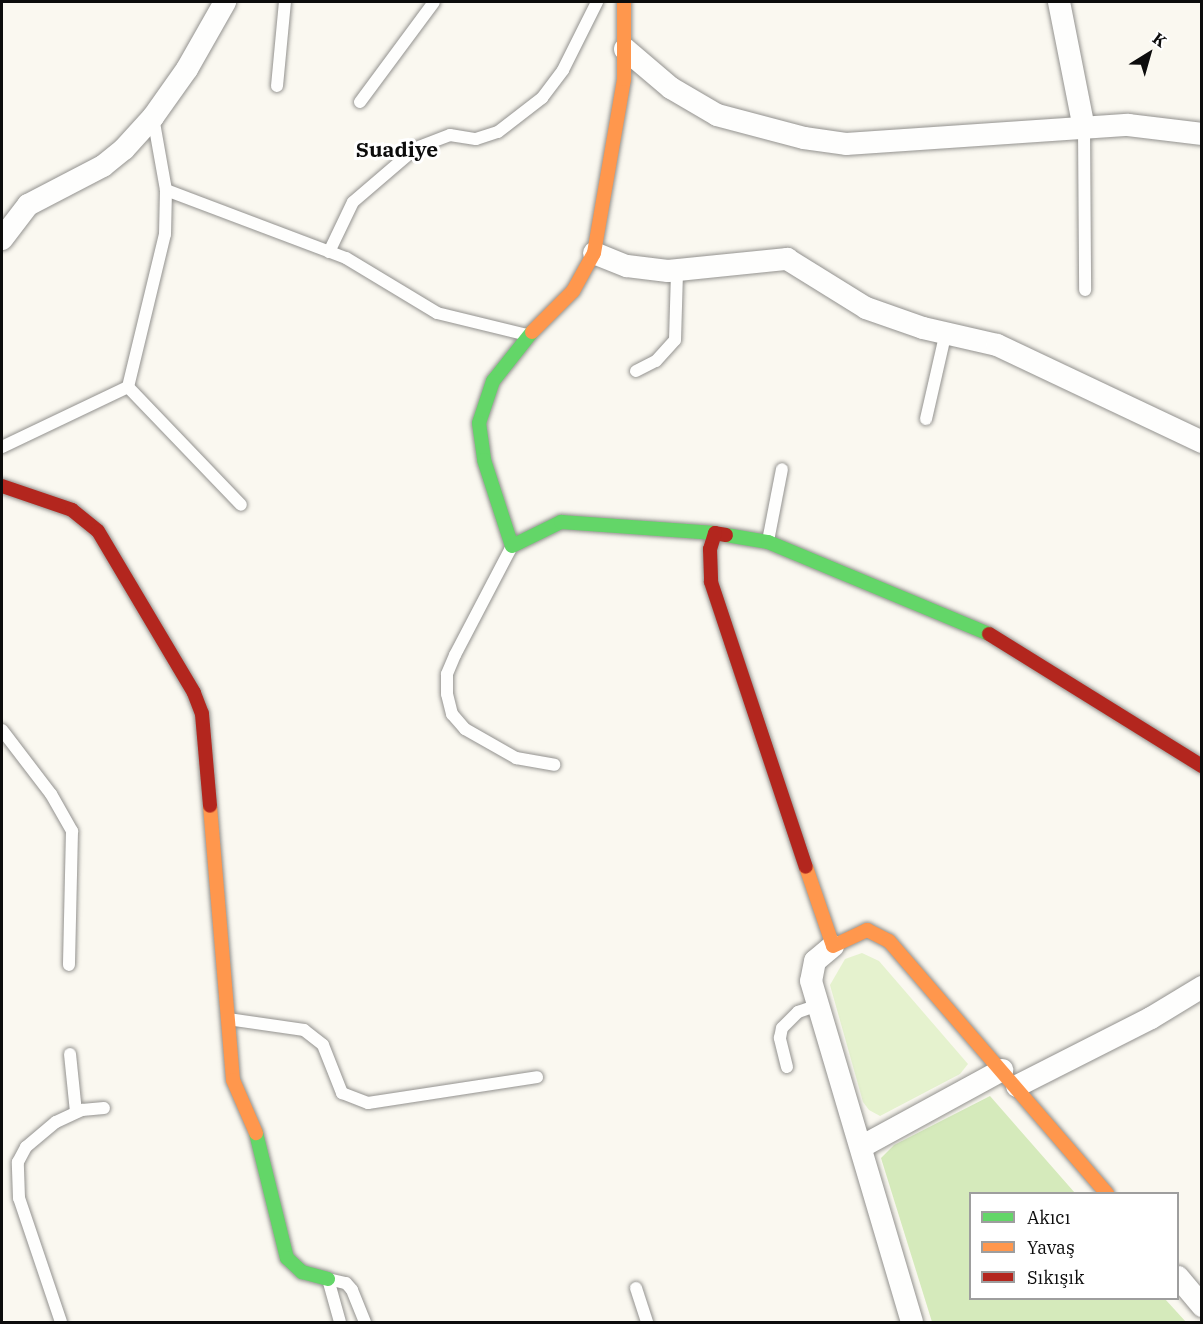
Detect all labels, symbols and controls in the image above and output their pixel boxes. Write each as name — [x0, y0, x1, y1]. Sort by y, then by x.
north arrow — [1119, 24, 1179, 84]
text: K — [1149, 28, 1171, 51]
district label: Suadiye — [356, 136, 438, 162]
legend — [969, 1192, 1179, 1300]
text: Akıcı — [1027, 1206, 1070, 1229]
text: Yavaş — [1027, 1236, 1075, 1259]
text: Sıkışık — [1027, 1266, 1084, 1289]

